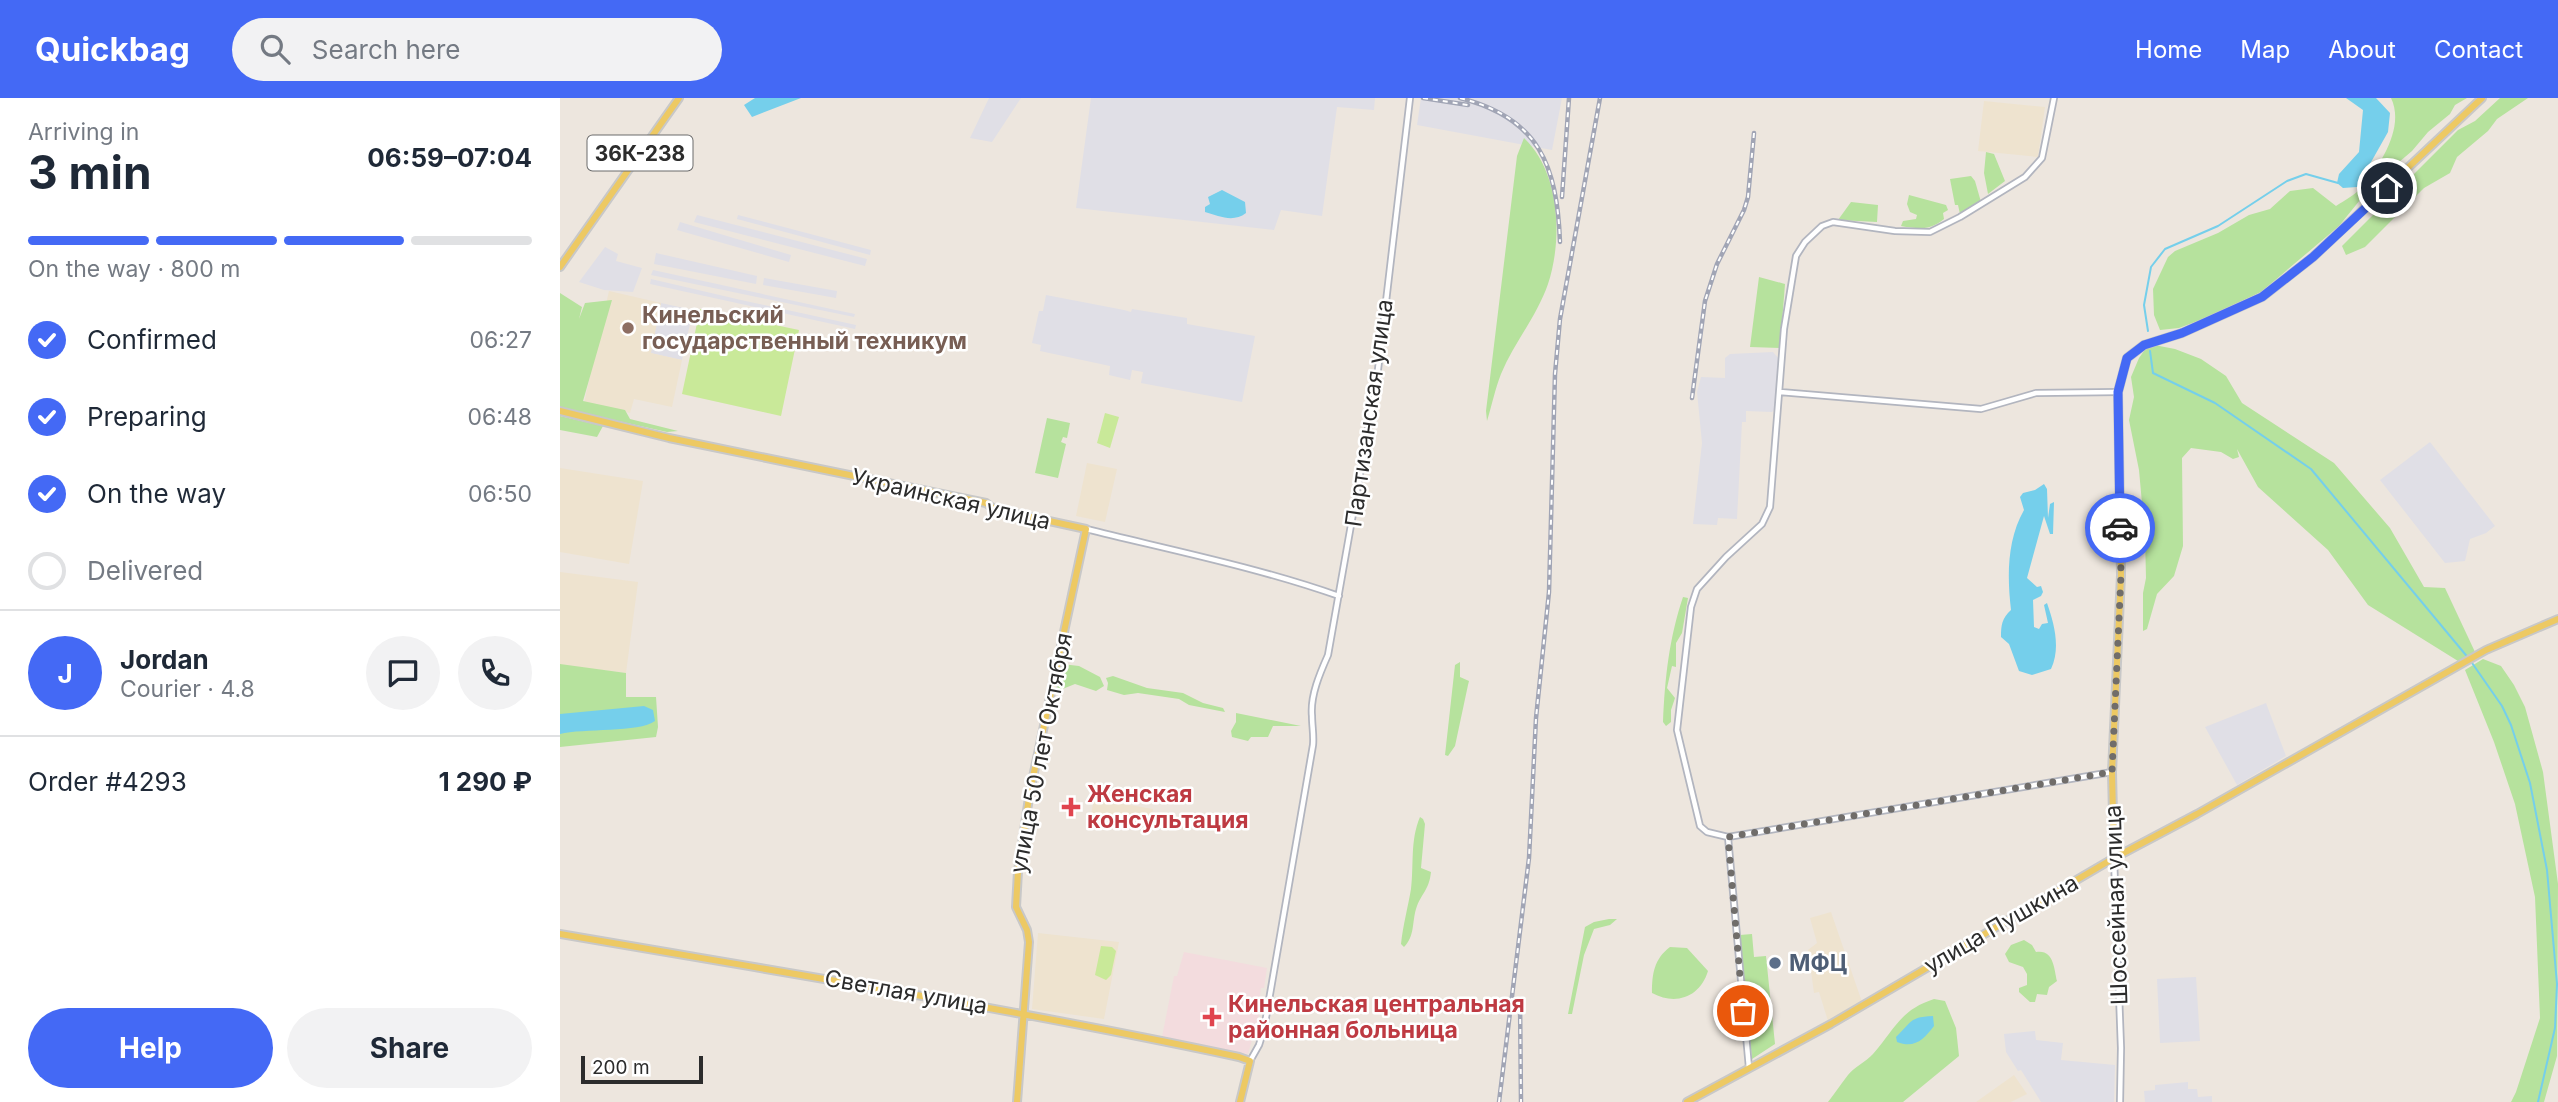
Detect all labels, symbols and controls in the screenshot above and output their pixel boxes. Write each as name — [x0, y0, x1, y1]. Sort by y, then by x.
search box — [232, 18, 722, 81]
text: Quickbag — [35, 29, 190, 69]
icon: search — [256, 30, 294, 68]
text: Search here — [312, 34, 460, 65]
text: Home — [2135, 35, 2202, 64]
text: Map — [2240, 35, 2290, 64]
text: About — [2328, 35, 2396, 64]
text: Contact — [2434, 35, 2523, 64]
text: Arriving in — [28, 118, 139, 146]
road number: 36К-238 — [588, 136, 692, 170]
text: 06:59–07:04 — [367, 142, 532, 173]
text: 3 min — [28, 144, 152, 200]
pin — [2357, 158, 2417, 218]
icon: home — [2368, 169, 2406, 207]
text: On the way · 800 m — [28, 255, 240, 283]
street label: Партизанская улица — [1339, 297, 1399, 529]
place label: Кинельский государственный техникум — [642, 301, 967, 355]
marker: Кинельский государственный техникум — [620, 320, 636, 336]
icon: check — [28, 321, 66, 359]
text: Confirmed — [87, 324, 217, 355]
text: 06:27 — [470, 326, 532, 354]
icon: check — [28, 398, 66, 436]
text: Preparing — [87, 401, 207, 432]
text: 06:48 — [468, 403, 532, 431]
street label: Украинская улица — [849, 462, 1053, 536]
icon: check — [28, 475, 66, 513]
text: On the way — [87, 478, 226, 509]
text: 06:50 — [468, 480, 532, 508]
courier — [2085, 493, 2155, 563]
icon: car — [2101, 509, 2139, 547]
text: Delivered — [87, 555, 203, 586]
street label: улица 50 лет Октября — [1004, 630, 1078, 876]
button: chat — [366, 636, 440, 710]
button: phone — [458, 636, 532, 710]
text: Jordan — [120, 644, 209, 675]
text: J — [57, 658, 73, 689]
text: Courier · 4.8 — [120, 675, 255, 703]
text: Order #4293 — [28, 766, 187, 797]
text: 1 290 ₽ — [438, 766, 532, 797]
place label: Женская консультация — [1087, 780, 1249, 834]
marker: Женская консультация — [1061, 797, 1081, 817]
street label: Шоссейная улица — [2099, 804, 2133, 1006]
street label: улица Пушкина — [1919, 869, 2083, 979]
place label: МФЦ — [1789, 949, 1847, 977]
marker: МФЦ — [1767, 955, 1783, 971]
street label: Светлая улица — [822, 964, 990, 1020]
pin — [1713, 981, 1773, 1041]
place label: Кинельская центральная районная больница — [1228, 990, 1525, 1044]
icon: bag — [1724, 992, 1762, 1030]
marker: Кинельская центральная районная больница — [1202, 1007, 1222, 1027]
button: Help — [28, 1008, 273, 1088]
button: Share — [287, 1008, 532, 1088]
scale bar — [581, 1053, 704, 1085]
text: 200 m — [592, 1056, 650, 1079]

